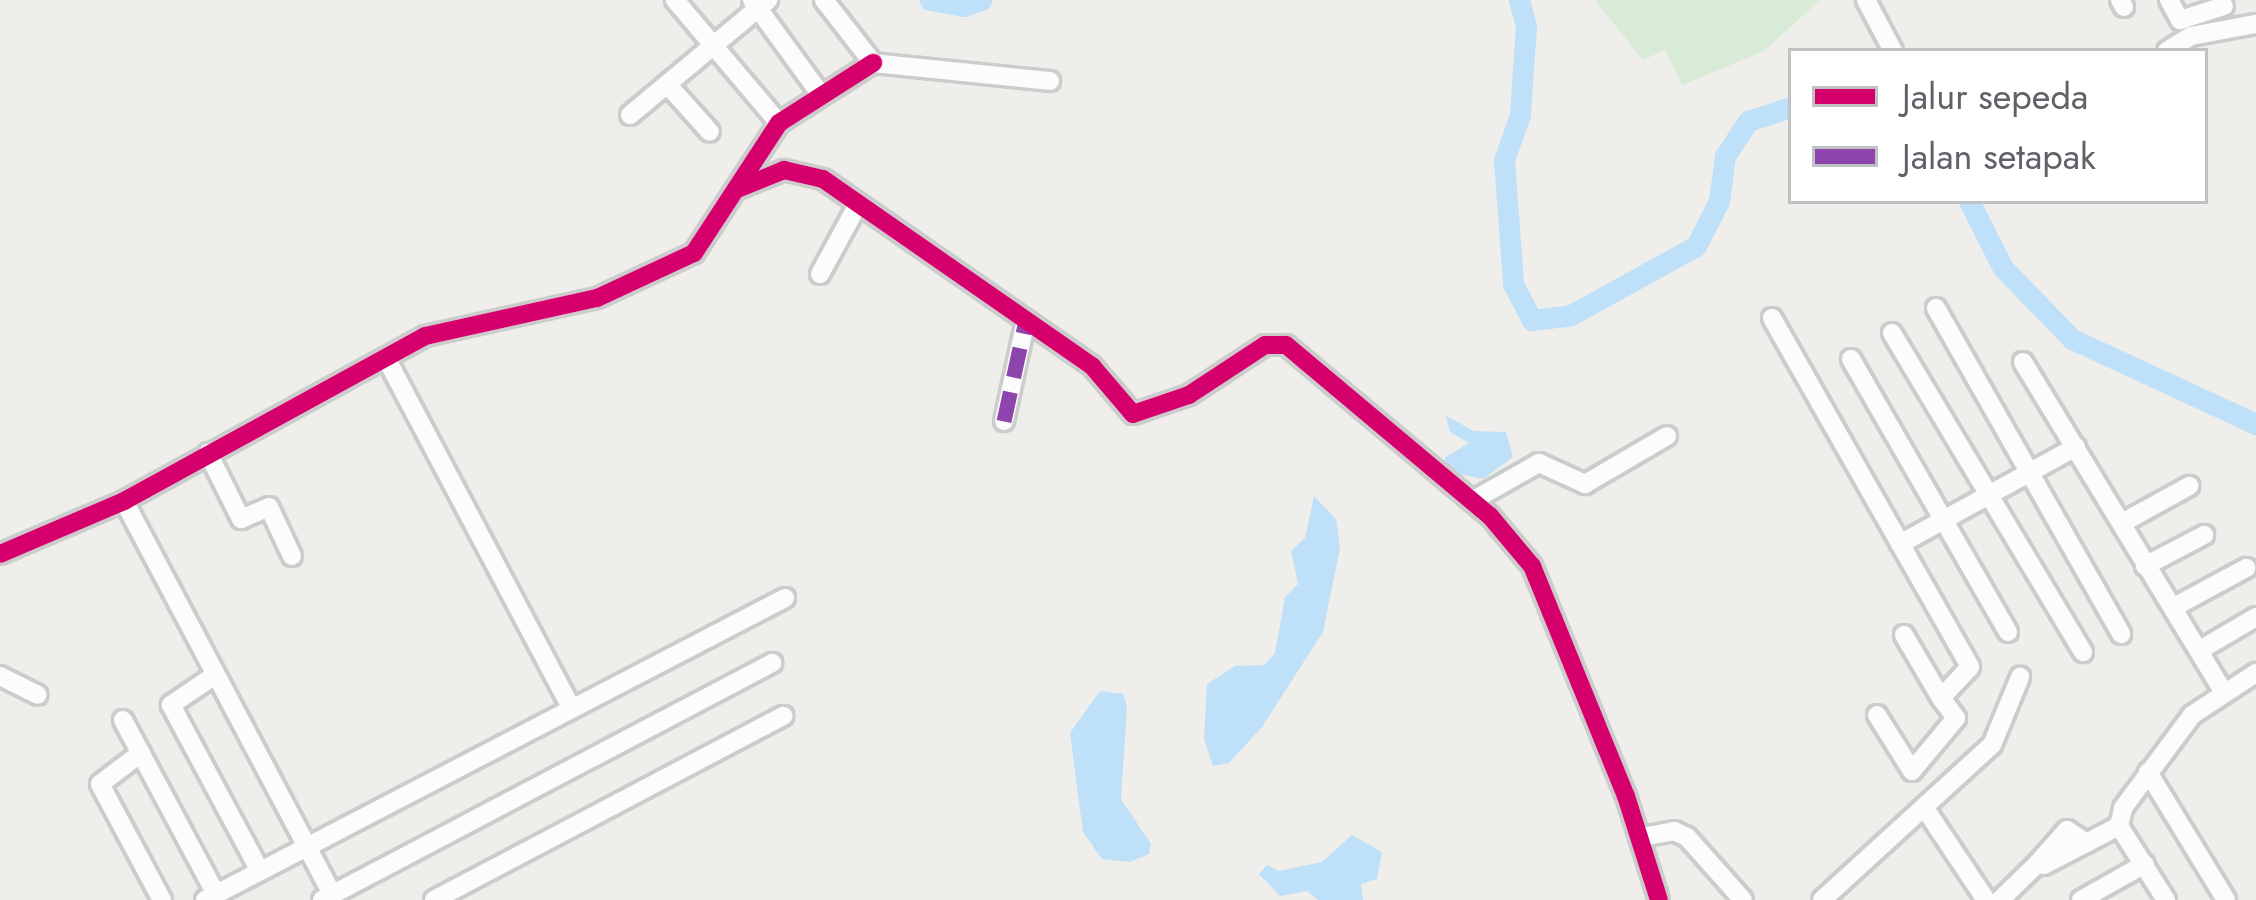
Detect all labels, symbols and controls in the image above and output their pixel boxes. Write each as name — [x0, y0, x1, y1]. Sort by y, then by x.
legend — [1788, 48, 2208, 204]
text: Jalur sepeda — [1902, 70, 2088, 122]
text: Jalan setapak — [1902, 130, 2096, 182]

